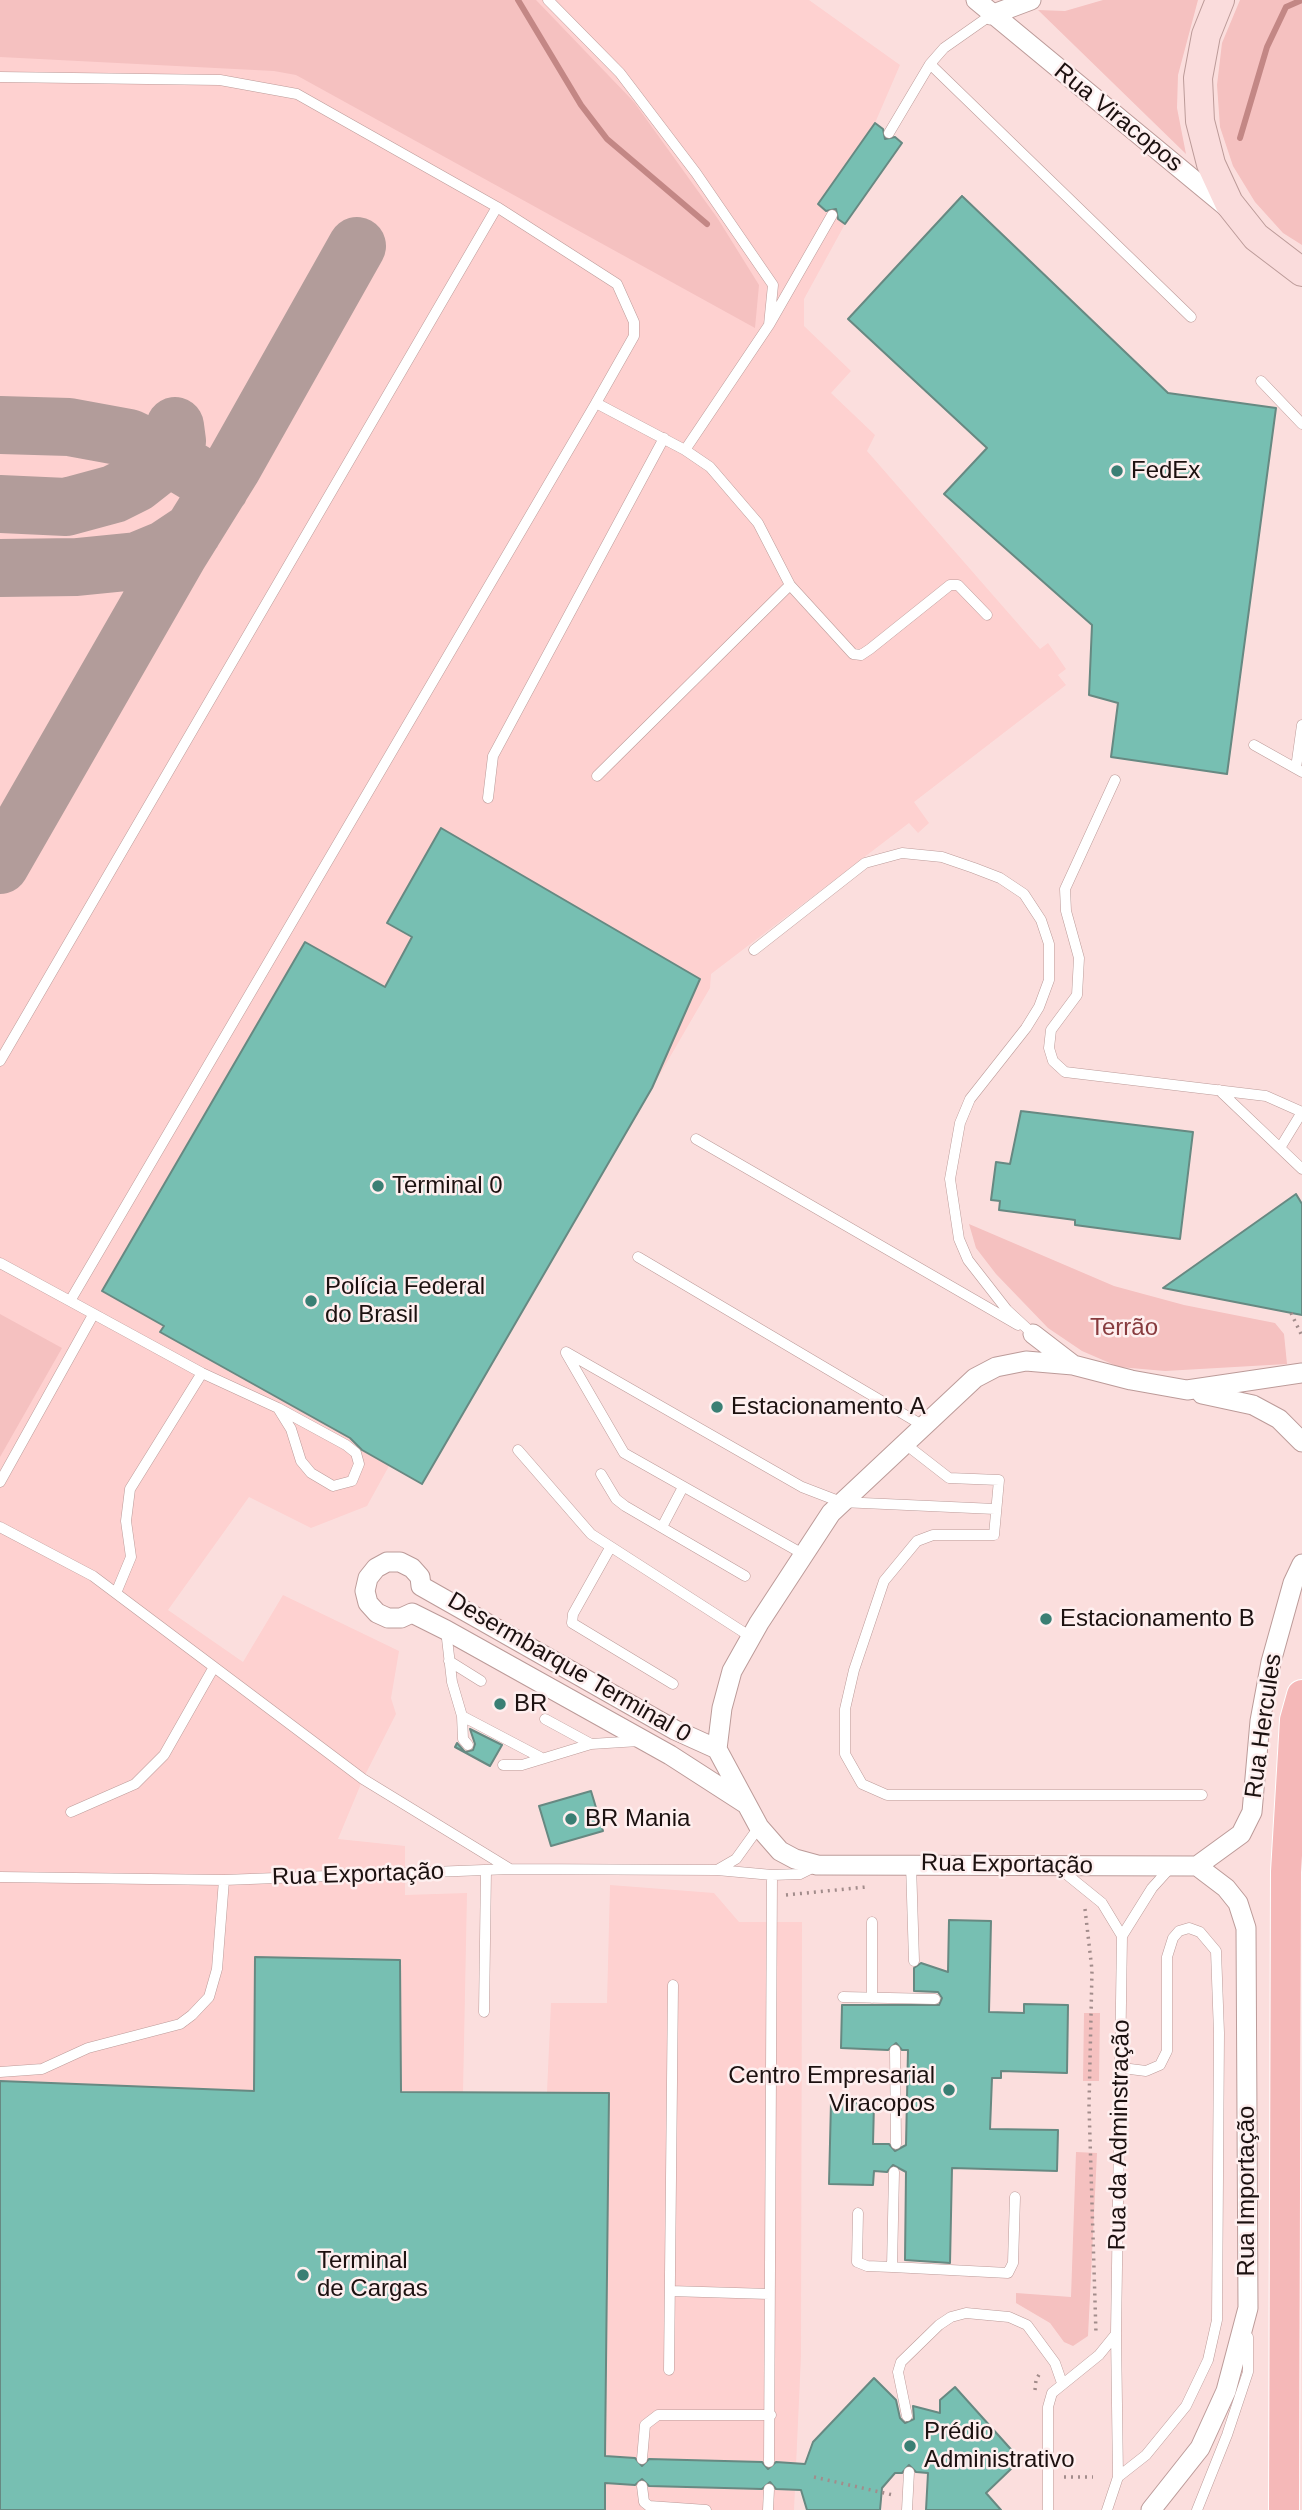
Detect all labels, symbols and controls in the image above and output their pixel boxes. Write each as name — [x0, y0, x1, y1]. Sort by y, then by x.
street label: Rua Viracopos — [1048, 57, 1188, 179]
place label: FedEx — [1131, 457, 1200, 485]
marker: FedEx — [1109, 463, 1125, 479]
place label: Terminal 0 — [392, 1172, 503, 1200]
marker: Terminal 0 — [370, 1178, 386, 1194]
place label: Polícia Federal do Brasil — [325, 1273, 485, 1329]
marker: Polícia Federal do Brasil — [303, 1293, 319, 1309]
park label: Terrão — [1090, 1314, 1158, 1342]
place label: Estacionamento A — [731, 1393, 926, 1421]
marker: Estacionamento A — [709, 1399, 725, 1415]
street label: Desermbarque Terminal 0 — [442, 1586, 696, 1750]
place label: Estacionamento B — [1060, 1605, 1255, 1633]
marker: Estacionamento B — [1038, 1611, 1054, 1627]
street label: Rua Hercules — [1240, 1652, 1288, 1800]
place label: BR — [514, 1690, 547, 1718]
marker: BR — [492, 1696, 508, 1712]
place label: BR Mania — [585, 1805, 690, 1833]
marker: BR Mania — [563, 1811, 579, 1827]
street label: Rua Exportação — [921, 1849, 1093, 1881]
street label: Rua Exportação — [271, 1858, 445, 1892]
street label: Rua da Adminstração — [1104, 2019, 1136, 2251]
place label: Centro Empresarial Viracopos — [728, 2062, 935, 2118]
marker: Centro Empresarial Viracopos — [941, 2082, 957, 2098]
street label: Rua Importação — [1233, 2106, 1261, 2276]
place label: Terminal de Cargas — [317, 2247, 428, 2303]
marker: Terminal de Cargas — [295, 2267, 311, 2283]
place label: Prédio Administrativo — [924, 2418, 1075, 2474]
marker: Prédio Administrativo — [902, 2438, 918, 2454]

